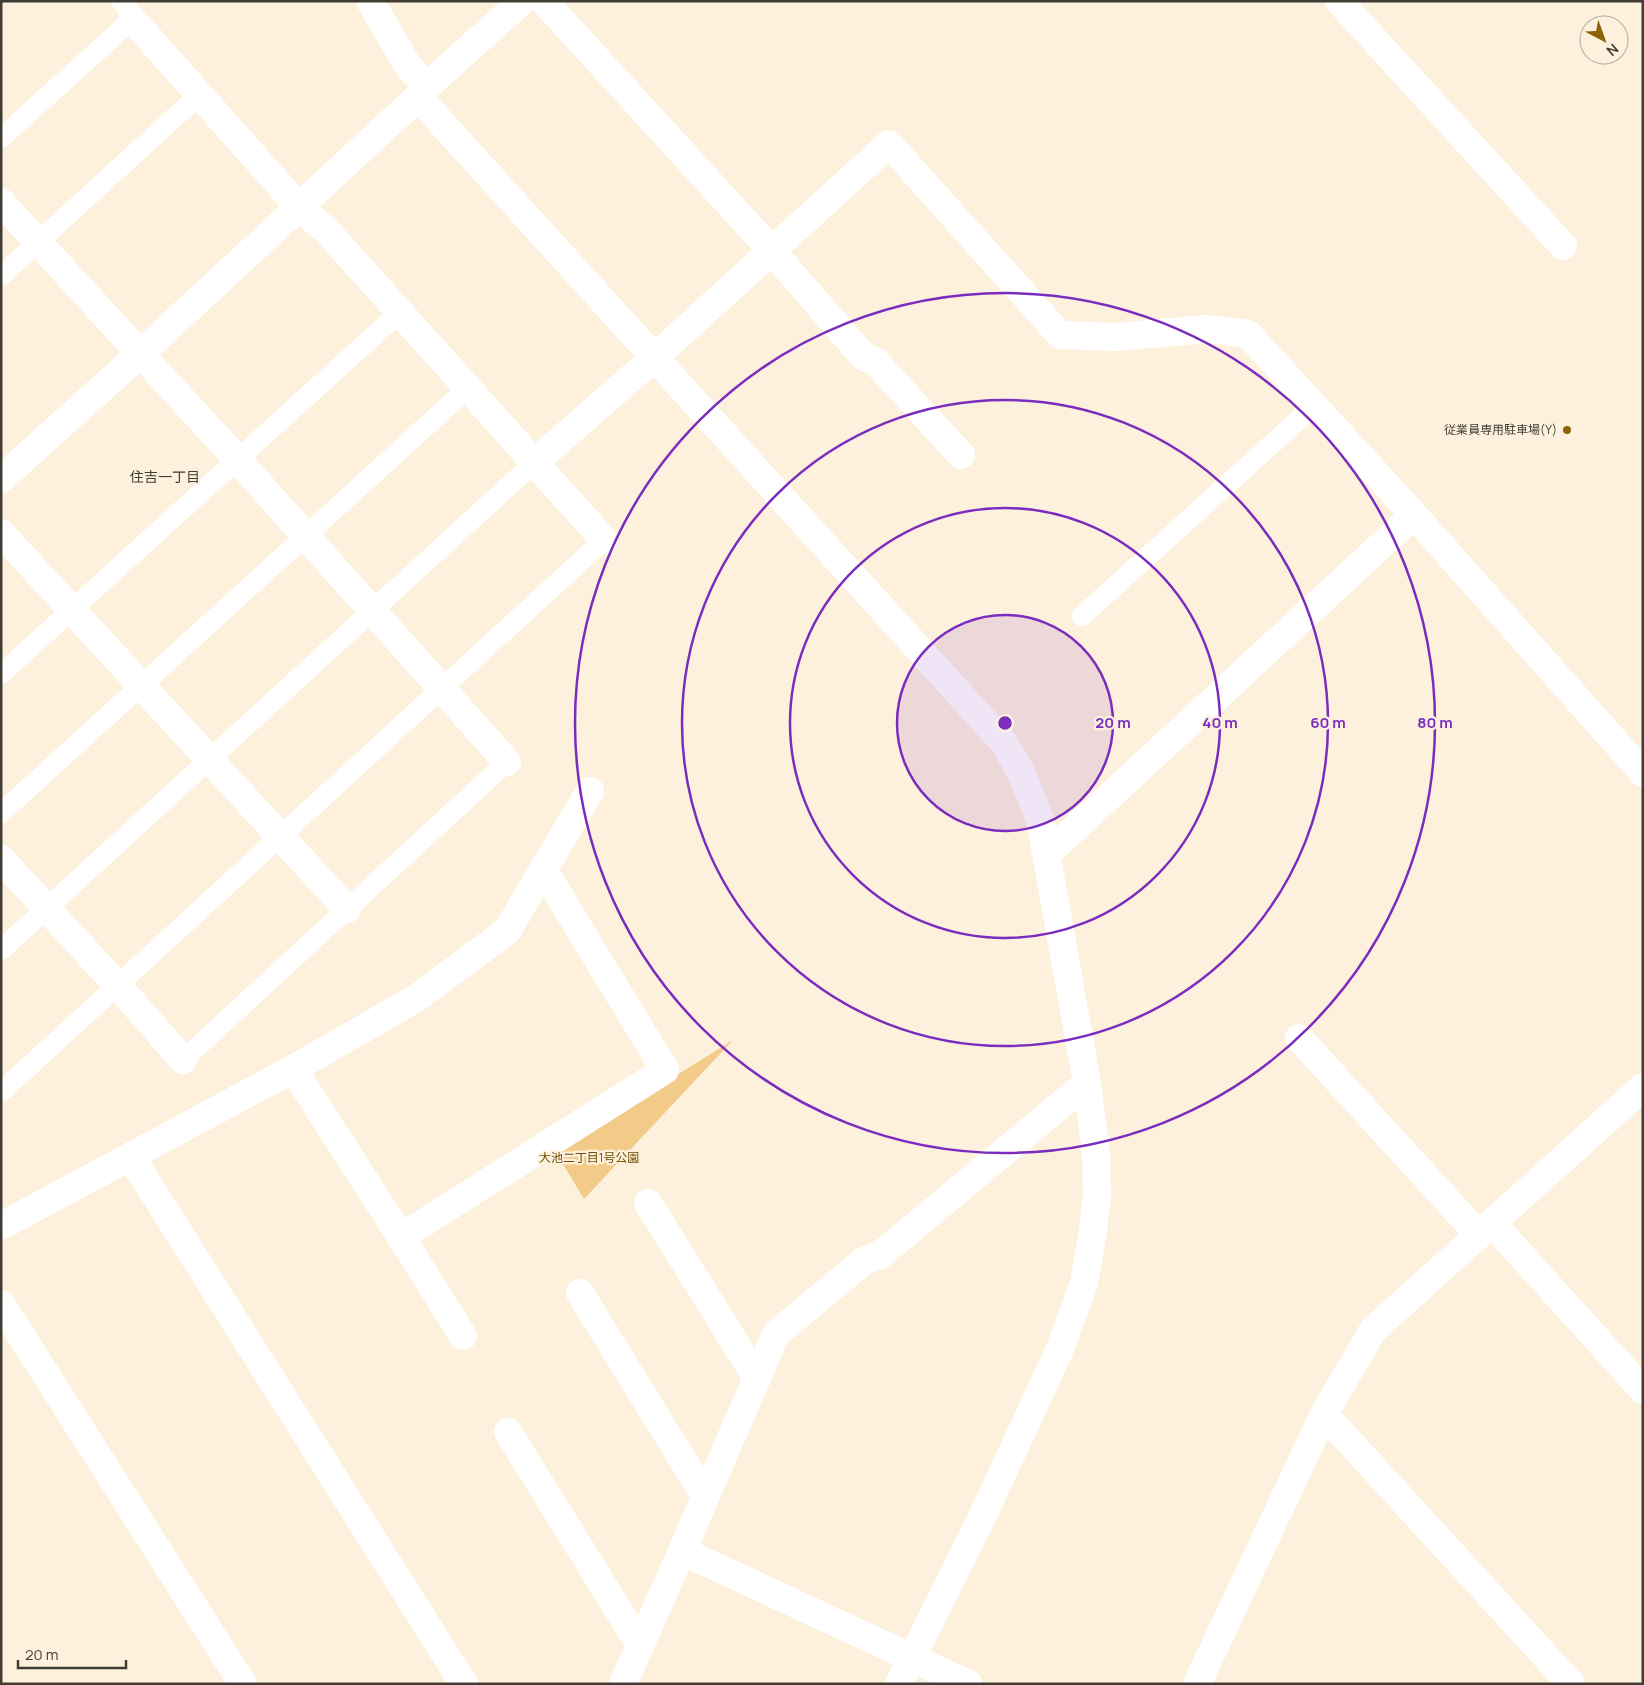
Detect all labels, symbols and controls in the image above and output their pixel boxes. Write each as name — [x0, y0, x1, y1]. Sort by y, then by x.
north arrow — [1579, 15, 1629, 65]
text: N — [1603, 40, 1623, 61]
place label: 従業員専用駐車場(Y) — [1444, 421, 1557, 438]
marker: 従業員専用駐車場(Y) — [1561, 424, 1573, 436]
district label: 住吉一丁目 — [130, 467, 200, 486]
text: 20 m — [1095, 712, 1131, 733]
text: 40 m — [1202, 712, 1238, 733]
text: 60 m — [1310, 712, 1346, 733]
text: 80 m — [1417, 712, 1453, 733]
centre of rings — [996, 714, 1014, 732]
park label: 大池二丁目1号公園 — [539, 1149, 639, 1166]
scale bar — [18, 1638, 125, 1670]
text: 20 m — [25, 1644, 58, 1665]

